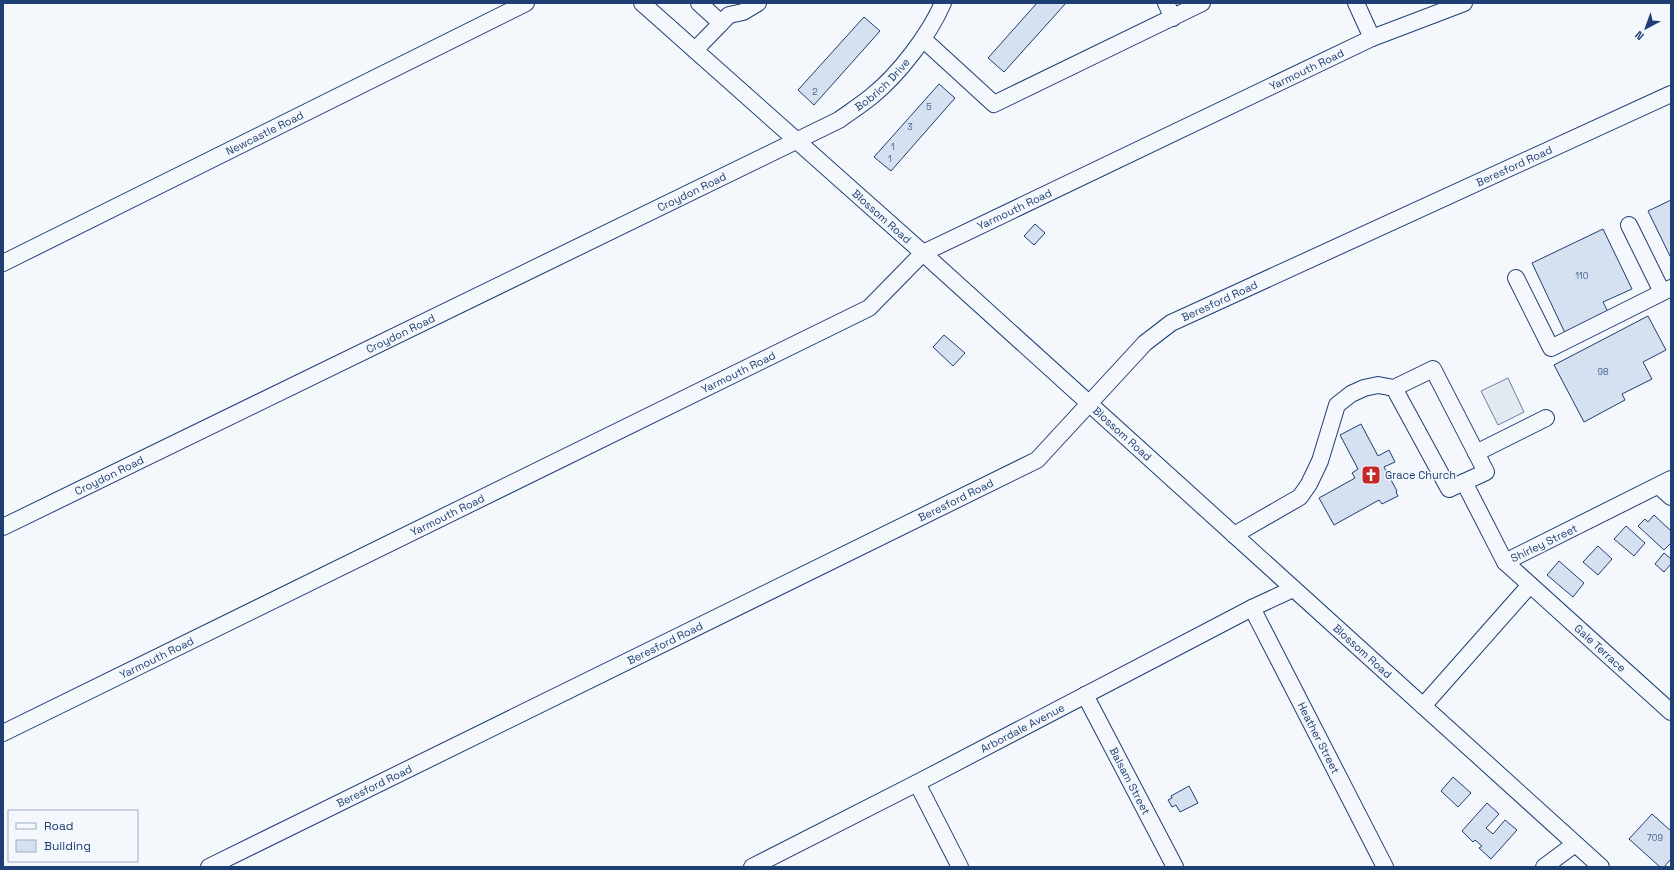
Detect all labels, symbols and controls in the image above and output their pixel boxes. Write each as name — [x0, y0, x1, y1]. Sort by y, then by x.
north arrow — [1626, 8, 1666, 48]
text: N — [1632, 28, 1647, 43]
street label: Yarmouth Road — [1267, 46, 1346, 93]
street label: Bobrich Drive — [852, 55, 913, 114]
house number: 2 — [812, 86, 818, 98]
house number: 5 — [926, 101, 932, 113]
street label: Newcastle Road — [223, 108, 306, 158]
house number: 3 — [907, 121, 913, 133]
house number: 1 — [891, 141, 895, 153]
street label: Beresford Road — [1474, 142, 1554, 189]
house number: 1 — [888, 153, 892, 165]
street label: Croydon Road — [655, 169, 729, 214]
street label: Yarmouth Road — [975, 185, 1054, 233]
street label: Blossom Road — [849, 186, 914, 246]
house number: 110 — [1575, 270, 1589, 282]
street label: Beresford Road — [1179, 277, 1260, 324]
street label: Croydon Road — [364, 311, 437, 356]
street label: Yarmouth Road — [699, 348, 778, 396]
house number: 98 — [1597, 366, 1609, 378]
street label: Blossom Road — [1090, 403, 1155, 464]
street label: Croydon Road — [72, 453, 146, 498]
church icon: Grace Church — [1360, 464, 1382, 486]
place label: Grace Church — [1385, 468, 1456, 482]
street label: Beresford Road — [916, 476, 996, 524]
street label: Yarmouth Road — [408, 491, 487, 539]
street label: Shirley Street — [1508, 521, 1580, 565]
street label: Beresford Road — [625, 618, 705, 667]
street label: Blossom Road — [1330, 621, 1395, 681]
street label: Gale Terrace — [1572, 621, 1629, 675]
street label: Yarmouth Road — [117, 634, 196, 682]
street label: Arbordale Avenue — [978, 700, 1067, 756]
street label: Heather Street — [1294, 700, 1343, 776]
street label: Balsam Street — [1107, 745, 1153, 817]
street label: Beresford Road — [334, 761, 414, 810]
legend — [8, 810, 138, 862]
text: Road — [44, 818, 73, 834]
house number: 709 — [1647, 832, 1663, 844]
text: Building — [44, 838, 91, 854]

